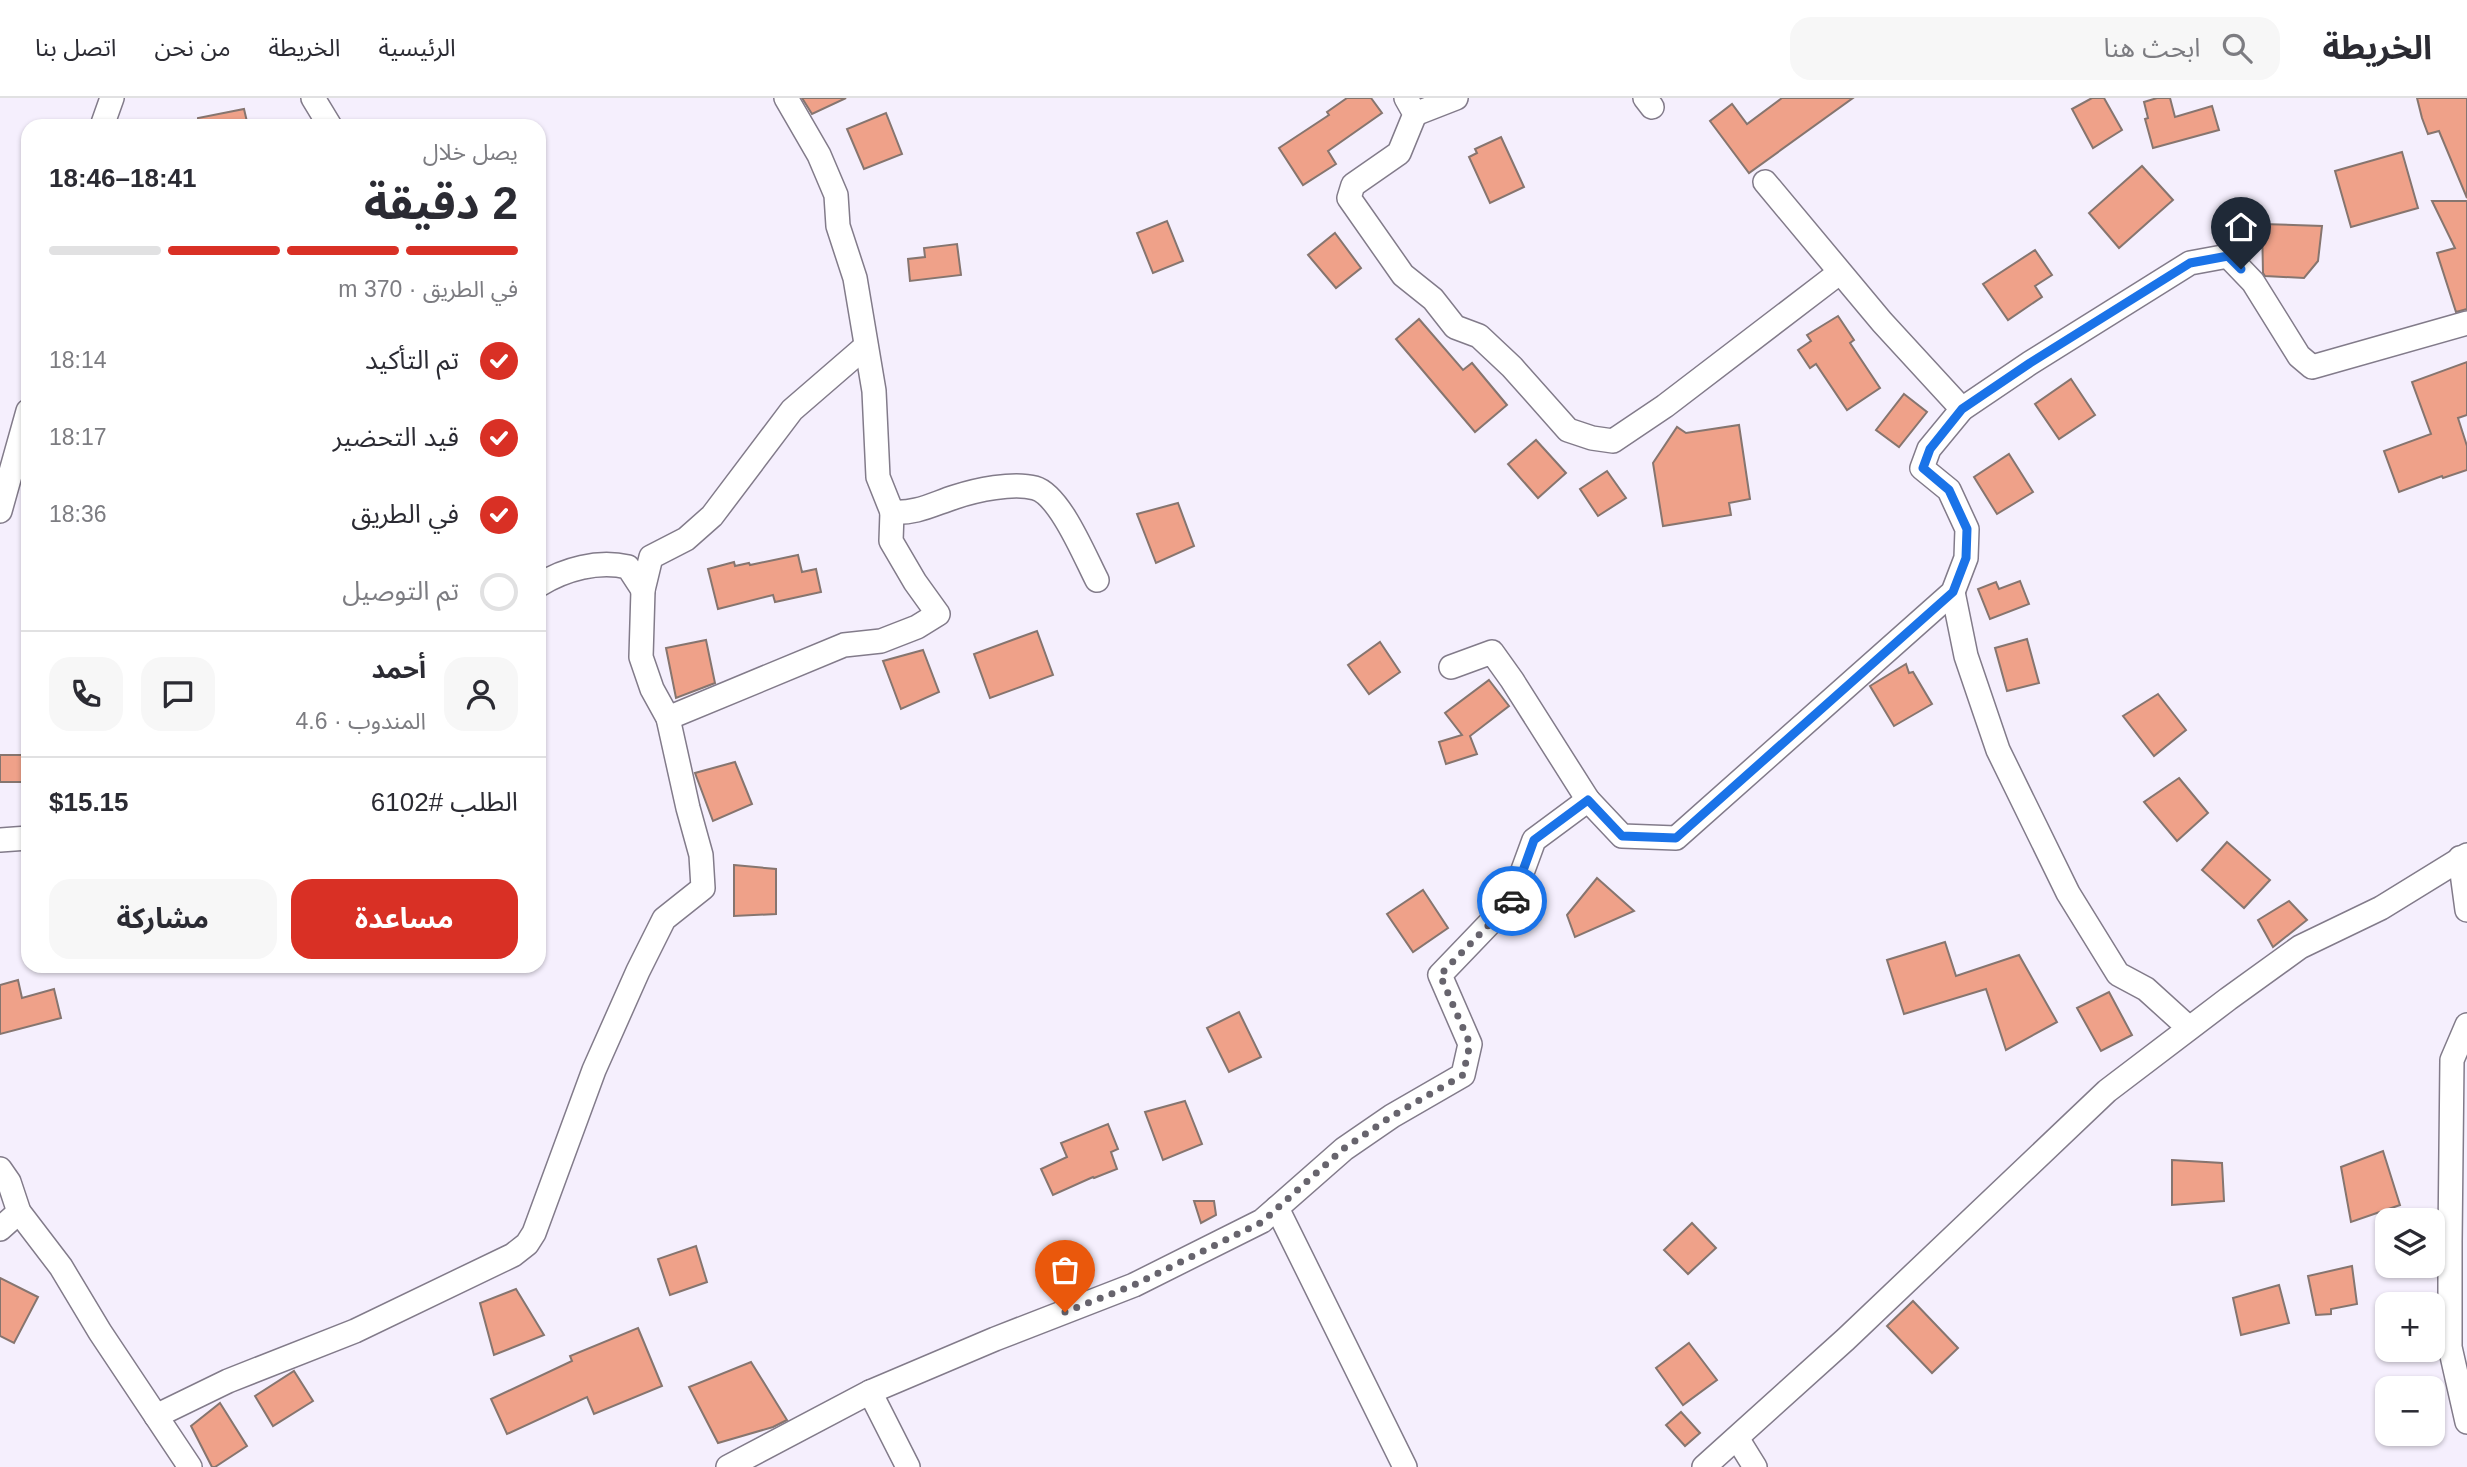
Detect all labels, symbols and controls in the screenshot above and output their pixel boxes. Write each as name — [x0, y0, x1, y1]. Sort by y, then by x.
search box — [1790, 17, 2280, 80]
icon: search — [2218, 29, 2256, 67]
text: الخريطة — [2322, 29, 2432, 66]
text: ابحث هنا — [2104, 33, 2200, 63]
text: اتصل بنا — [35, 34, 117, 61]
text: من نحن — [155, 34, 231, 61]
text: الخريطة — [269, 34, 341, 61]
text: الرئيسية — [379, 34, 456, 61]
text: يصل خلال — [423, 139, 518, 165]
text: 18:41–18:46 — [49, 163, 196, 193]
text: 2 دقيقة — [364, 177, 518, 229]
pin — [2211, 197, 2271, 269]
icon: home — [2222, 208, 2260, 246]
text: في الطريق · 370 m — [338, 276, 518, 302]
icon: check — [480, 342, 518, 380]
text: تم التأكيد — [365, 345, 459, 375]
text: 18:14 — [49, 347, 107, 373]
icon: check — [480, 419, 518, 457]
text: قيد التحضير — [333, 422, 459, 452]
text: 18:17 — [49, 424, 107, 450]
icon: check — [480, 496, 518, 534]
text: في الطريق — [351, 499, 459, 529]
text: 18:36 — [49, 501, 107, 527]
text: تم التوصيل — [342, 576, 459, 606]
text: أحمد — [372, 654, 426, 684]
button: phone — [49, 657, 123, 731]
button: chat — [141, 657, 215, 731]
button: person — [444, 657, 518, 731]
text: المندوب · 4.6 — [296, 708, 426, 734]
text: $15.15 — [49, 787, 129, 817]
text: الطلب #6102 — [371, 787, 518, 817]
courier — [1477, 866, 1547, 936]
button: مشاركة — [49, 879, 277, 959]
button: مساعدة — [291, 879, 518, 959]
icon: car — [1493, 882, 1531, 920]
map controls — [2375, 1208, 2445, 1446]
button: layers — [2375, 1208, 2445, 1278]
pin — [1035, 1240, 1095, 1312]
icon: bag — [1046, 1251, 1084, 1289]
button: + — [2375, 1292, 2445, 1362]
button: − — [2375, 1376, 2445, 1446]

